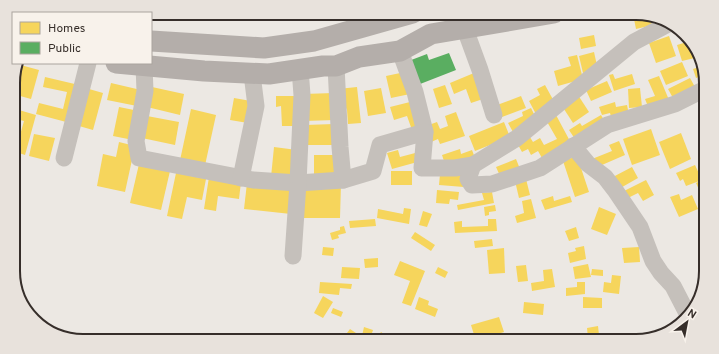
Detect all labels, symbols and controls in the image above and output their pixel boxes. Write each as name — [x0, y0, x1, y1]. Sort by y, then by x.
legend — [12, 12, 152, 64]
text: Homes — [48, 21, 85, 37]
text: Public — [48, 41, 81, 57]
north arrow — [667, 302, 707, 342]
text: N — [685, 306, 699, 322]

